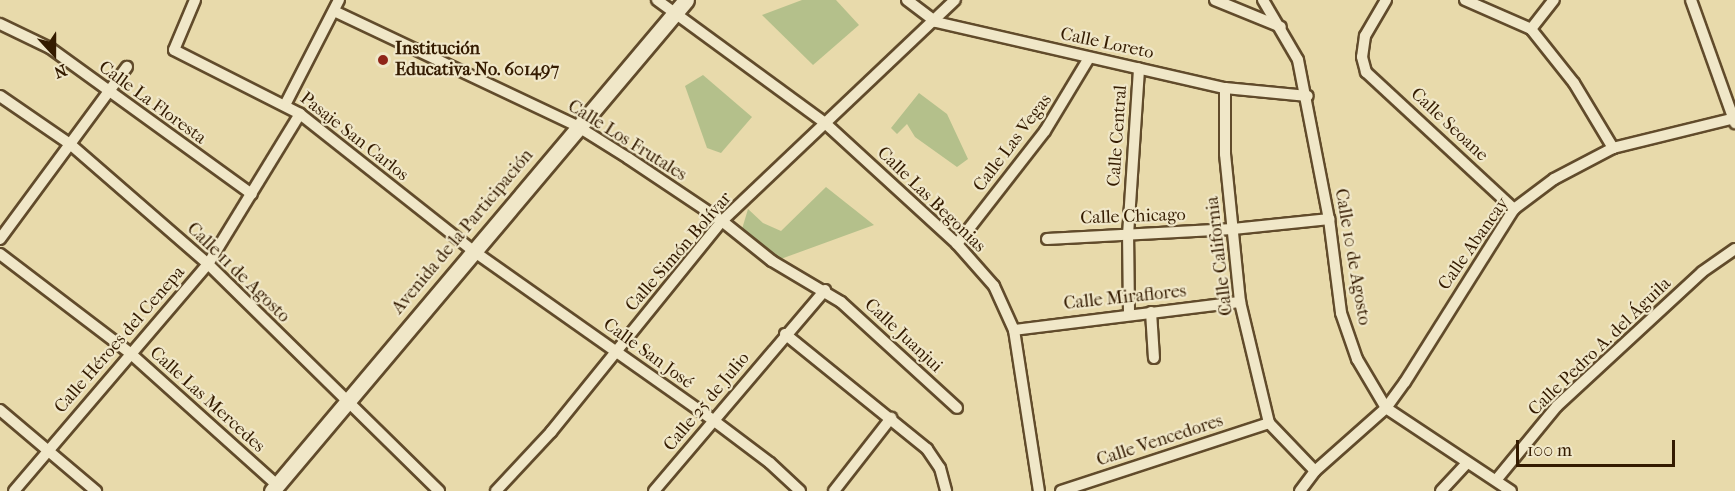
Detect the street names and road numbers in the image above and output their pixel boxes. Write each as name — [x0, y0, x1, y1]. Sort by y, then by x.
street label: Calle Loreto — [1058, 24, 1156, 64]
street label: Calle La Floresta — [94, 57, 210, 149]
street label: Calle Central — [1104, 84, 1132, 188]
street label: Calle Seoane — [1406, 84, 1492, 166]
street label: Pasaje San Carlos — [295, 88, 413, 186]
street label: Calle Las Vegas — [969, 90, 1057, 196]
street label: Calle Los Frutales — [564, 96, 690, 186]
street label: Calle Las Begonias — [872, 143, 990, 257]
street label: Avenida de la Participación — [388, 145, 538, 319]
street label: Calle 10 de Agosto — [1329, 187, 1375, 327]
street label: Calle Simón Bolívar — [621, 188, 737, 316]
street label: Calle Abancay — [1434, 193, 1514, 295]
street label: Calle California — [1202, 195, 1238, 317]
street label: Calle Chicago — [1080, 204, 1186, 230]
street label: Calle 11 de Agosto — [182, 218, 294, 328]
street label: Calle Héroes del Cenepa — [50, 262, 190, 418]
street label: Calle Pedro A. del Águila — [1524, 273, 1676, 421]
street label: Calle Miraflores — [1063, 281, 1187, 315]
street label: Calle Juanjui — [860, 295, 946, 377]
street label: Calle San José — [599, 314, 697, 394]
street label: Calle Las Mercedes — [145, 343, 269, 457]
street label: Calle 25 de Julio — [659, 348, 755, 456]
street label: Calle Vencedores — [1094, 410, 1226, 472]

